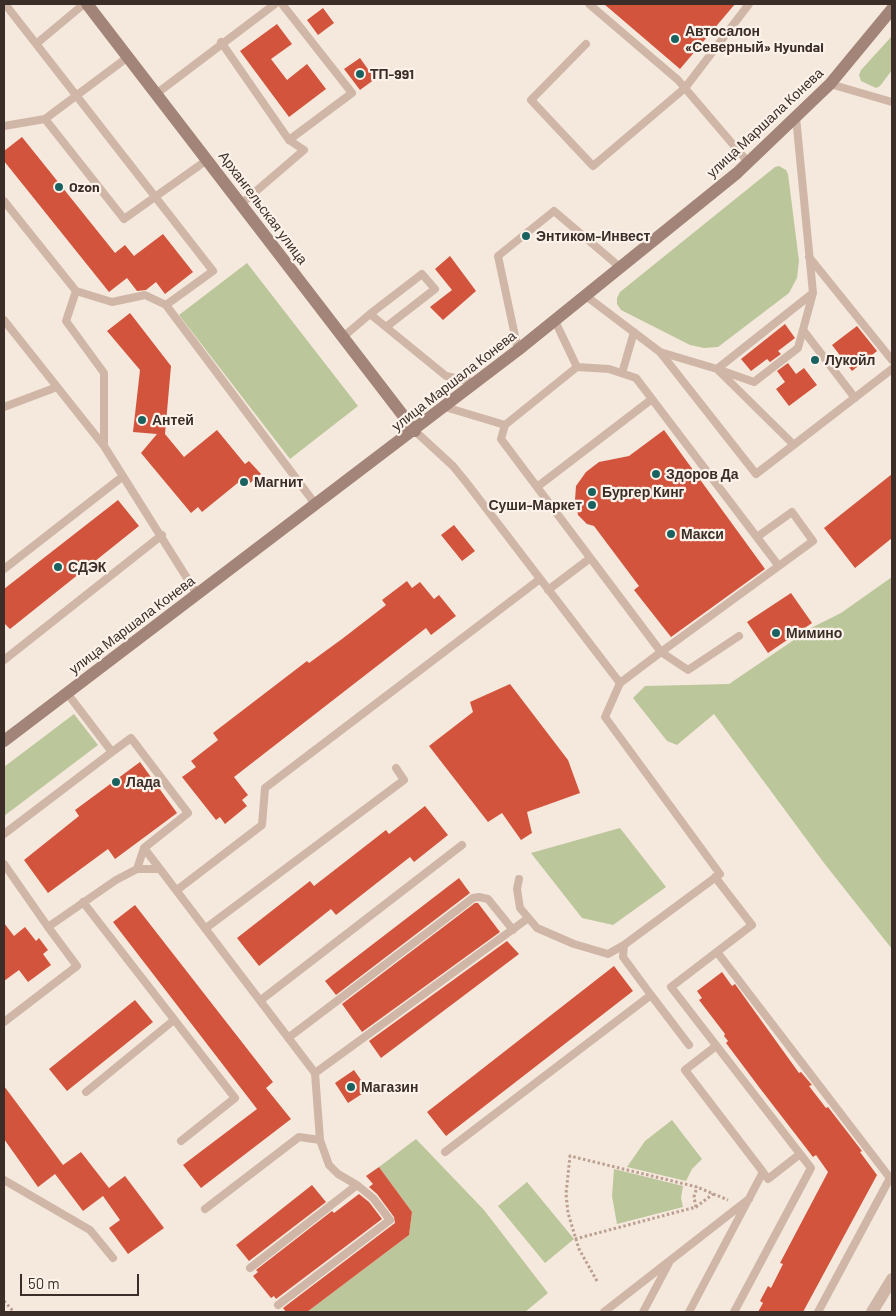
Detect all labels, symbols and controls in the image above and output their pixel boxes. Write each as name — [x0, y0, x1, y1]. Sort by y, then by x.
place label: Автосалон «Северный» Hyundai — [685, 23, 824, 56]
marker: Автосалон «Северный» Hyundai — [669, 33, 681, 45]
street label: улица Маршала Конева — [703, 65, 827, 181]
place label: ТП-991 — [370, 66, 414, 82]
marker: ТП-991 — [354, 68, 366, 80]
street label: Архангельская улица — [215, 148, 311, 268]
place label: Ozon — [69, 179, 100, 195]
marker: Ozon — [53, 181, 65, 193]
place label: Энтиком-Инвест — [536, 228, 650, 244]
marker: Энтиком-Инвест — [520, 230, 532, 242]
street label: улица Маршала Конева — [389, 327, 519, 435]
place label: Лукойл — [825, 352, 875, 368]
marker: Лукойл — [809, 354, 821, 366]
place label: Антей — [152, 412, 194, 428]
marker: Антей — [136, 414, 148, 426]
place label: Здоров Да — [666, 466, 738, 482]
marker: Здоров Да — [650, 468, 662, 480]
place label: Магнит — [254, 474, 303, 490]
marker: Магнит — [238, 476, 250, 488]
place label: Бургер Кинг — [602, 484, 684, 500]
marker: Бургер Кинг — [586, 486, 598, 498]
place label: Суши-Маркет — [488, 497, 582, 513]
marker: Суши-Маркет — [586, 499, 598, 511]
place label: Макси — [681, 526, 724, 542]
marker: Макси — [665, 528, 677, 540]
place label: СДЭК — [68, 559, 106, 575]
marker: СДЭК — [52, 561, 64, 573]
street label: улица Маршала Конева — [66, 572, 198, 678]
place label: Мимино — [786, 625, 842, 641]
marker: Мимино — [770, 627, 782, 639]
place label: Лада — [126, 774, 161, 790]
marker: Лада — [110, 776, 122, 788]
place label: Магазин — [361, 1079, 418, 1095]
marker: Магазин — [345, 1081, 357, 1093]
scale bar — [22, 1264, 141, 1296]
text: 50 m — [28, 1274, 60, 1292]

